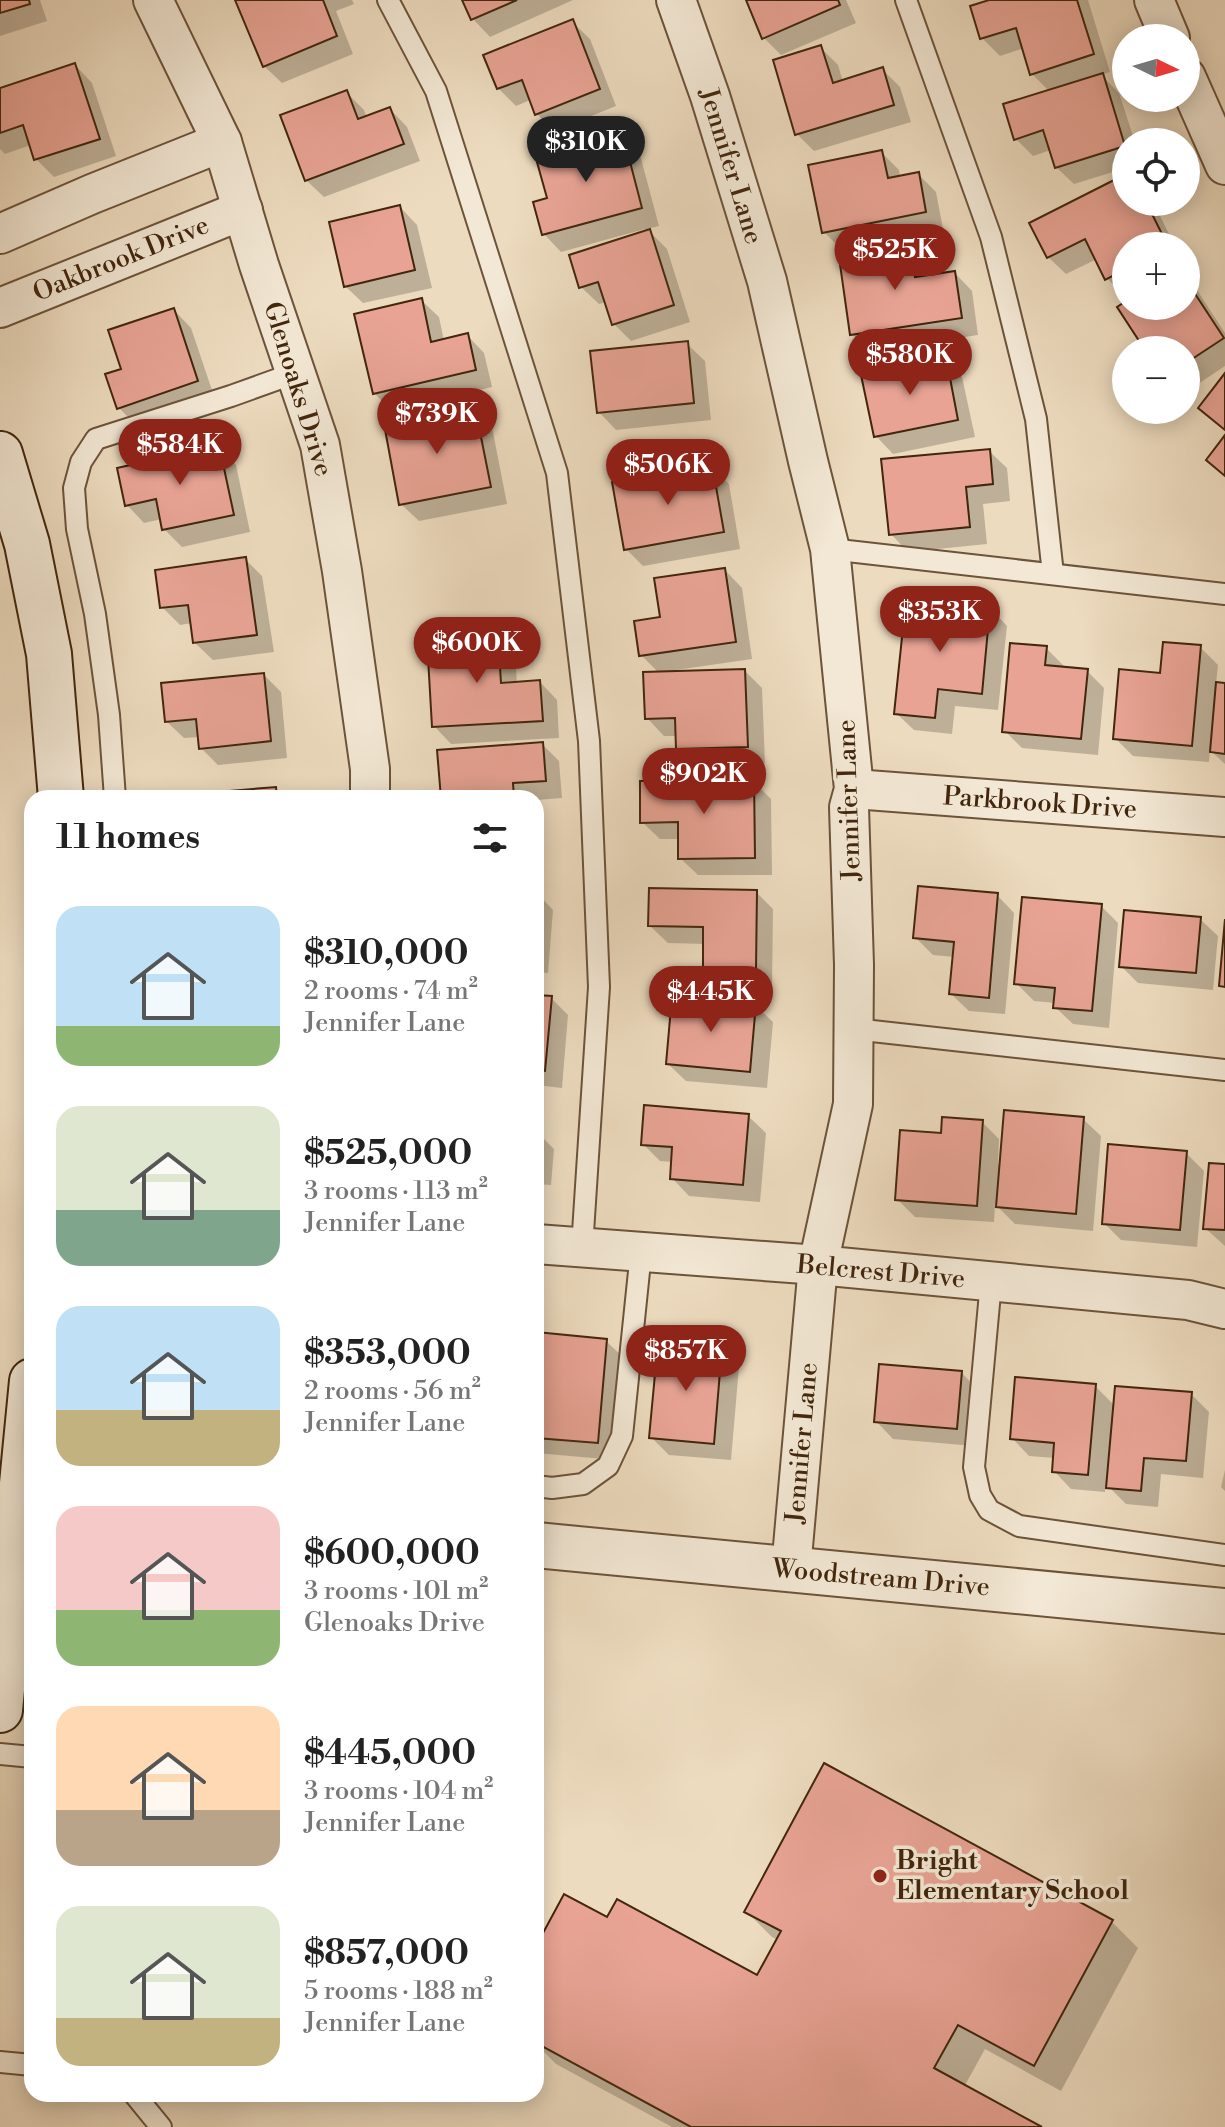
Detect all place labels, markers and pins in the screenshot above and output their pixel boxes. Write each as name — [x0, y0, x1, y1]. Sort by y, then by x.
pin: $310K — [530, 116, 642, 184]
pin: $525K — [839, 224, 951, 292]
pin: $580K — [854, 329, 966, 397]
pin: $739K — [381, 388, 493, 456]
pin: $584K — [124, 419, 236, 487]
pin: $506K — [612, 439, 724, 507]
pin: $353K — [884, 586, 996, 654]
pin: $600K — [421, 617, 533, 685]
pin: $902K — [648, 748, 760, 816]
pin: $445K — [655, 966, 767, 1034]
pin: $857K — [630, 1325, 742, 1393]
place label: Bright Elementary School — [896, 1845, 1129, 1907]
marker: Bright Elementary School — [871, 1867, 889, 1885]

